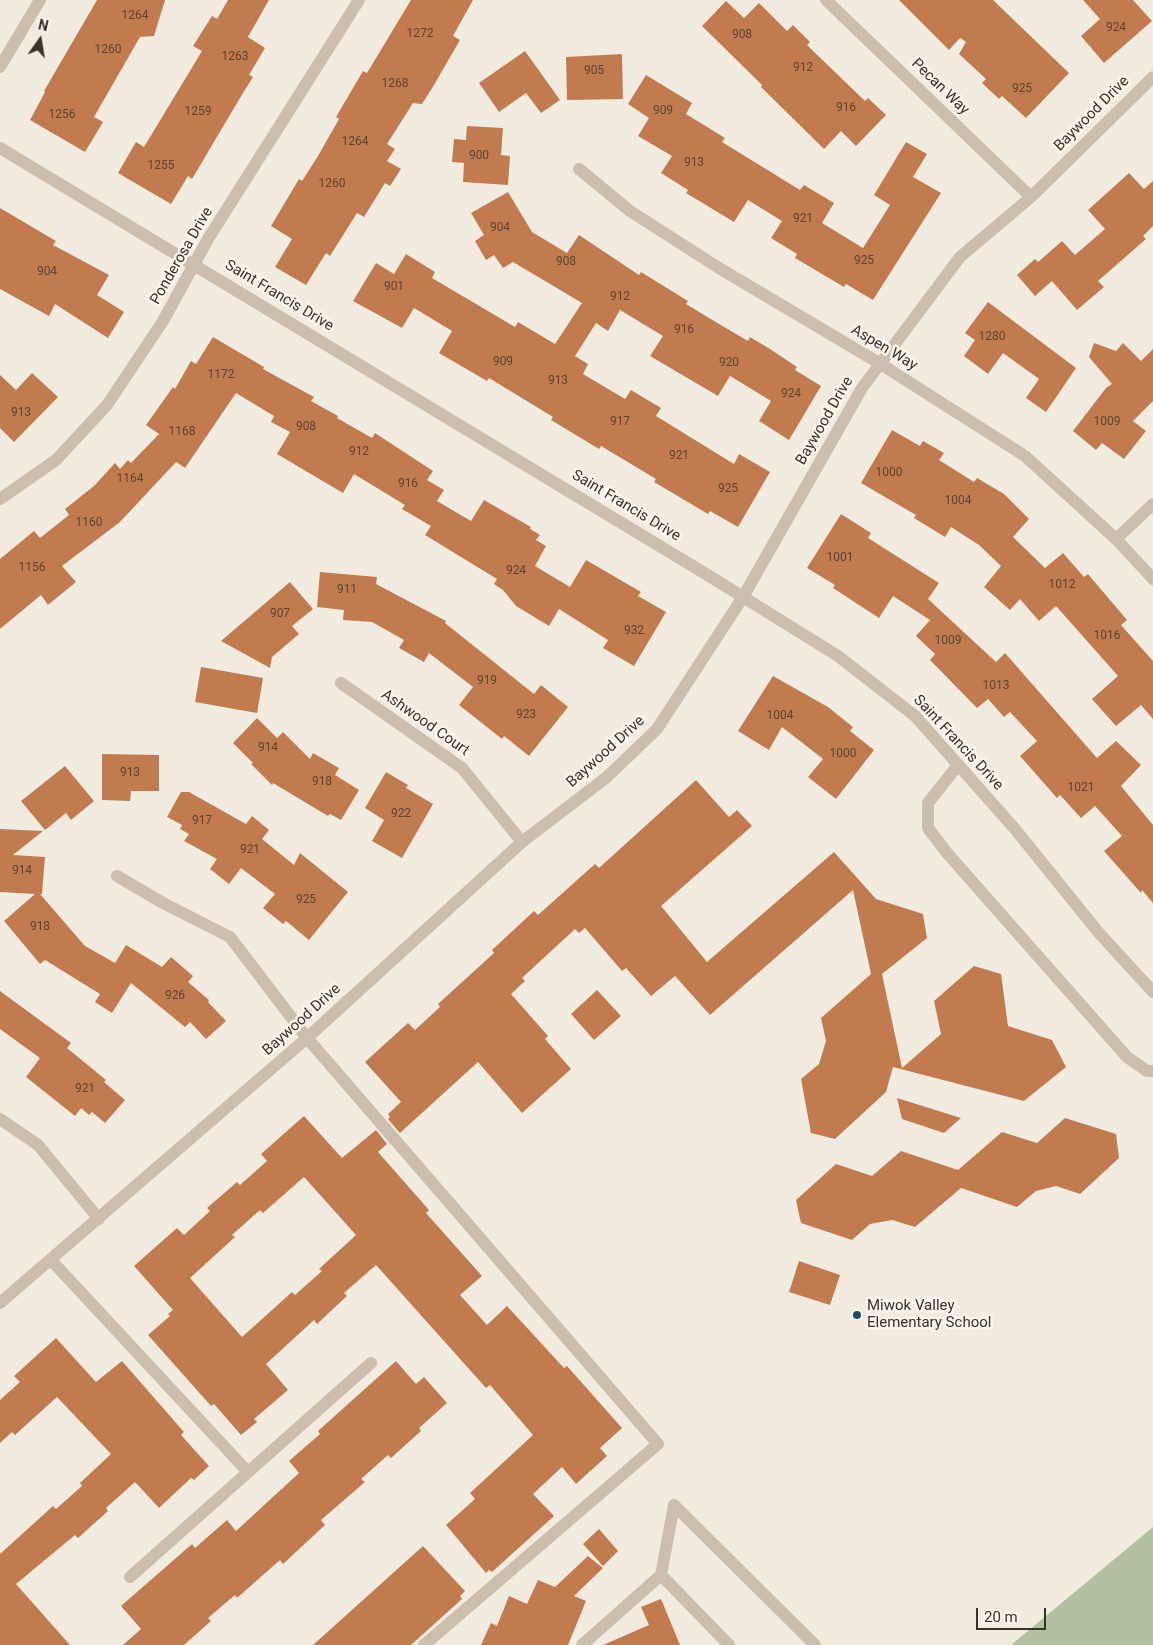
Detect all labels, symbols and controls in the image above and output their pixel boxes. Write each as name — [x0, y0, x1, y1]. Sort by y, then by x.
house number: 1264 — [122, 9, 148, 23]
north arrow — [15, 15, 65, 65]
text: N — [37, 16, 50, 34]
house number: 924 — [1106, 21, 1126, 35]
house number: 1272 — [407, 27, 433, 41]
house number: 908 — [732, 28, 752, 42]
house number: 1260 — [95, 43, 121, 57]
house number: 1263 — [222, 50, 248, 64]
street label: Pecan Way — [907, 55, 973, 119]
house number: 912 — [793, 61, 813, 75]
house number: 905 — [584, 64, 604, 78]
street label: Baywood Drive — [1051, 73, 1133, 155]
house number: 1268 — [382, 77, 408, 91]
house number: 925 — [1012, 82, 1032, 96]
house number: 916 — [836, 101, 856, 115]
house number: 909 — [653, 104, 673, 118]
house number: 1259 — [185, 105, 211, 119]
house number: 1256 — [49, 108, 75, 122]
house number: 1264 — [342, 135, 368, 149]
house number: 900 — [469, 149, 489, 163]
house number: 913 — [684, 156, 704, 170]
house number: 1255 — [148, 159, 174, 173]
house number: 1260 — [319, 177, 345, 191]
street label: Ponderosa Drive — [147, 204, 217, 308]
house number: 921 — [793, 212, 813, 226]
house number: 904 — [490, 221, 510, 235]
house number: 925 — [854, 254, 874, 268]
house number: 908 — [556, 255, 576, 269]
street label: Saint Francis Drive — [221, 256, 337, 336]
house number: 904 — [37, 265, 57, 279]
house number: 901 — [384, 280, 404, 294]
house number: 912 — [610, 290, 630, 304]
street label: Aspen Way — [848, 321, 920, 375]
house number: 916 — [674, 323, 694, 337]
house number: 1280 — [979, 330, 1005, 344]
house number: 909 — [493, 355, 513, 369]
house number: 920 — [719, 356, 739, 370]
house number: 1172 — [208, 368, 234, 382]
house number: 913 — [548, 374, 568, 388]
street label: Baywood Drive — [793, 374, 857, 468]
house number: 924 — [781, 387, 801, 401]
house number: 913 — [11, 406, 31, 420]
house number: 917 — [610, 415, 630, 429]
house number: 1009 — [1094, 415, 1120, 429]
house number: 908 — [296, 420, 316, 434]
house number: 1168 — [169, 425, 195, 439]
house number: 912 — [349, 445, 369, 459]
house number: 921 — [669, 449, 689, 463]
street label: Saint Francis Drive — [568, 466, 684, 546]
house number: 1000 — [876, 466, 902, 480]
house number: 1164 — [117, 472, 143, 486]
house number: 916 — [398, 477, 418, 491]
house number: 925 — [718, 482, 738, 496]
house number: 1004 — [945, 494, 971, 508]
house number: 1160 — [76, 516, 102, 530]
house number: 1001 — [827, 551, 853, 565]
house number: 1156 — [19, 561, 45, 575]
house number: 924 — [506, 564, 526, 578]
house number: 1012 — [1049, 578, 1075, 592]
house number: 911 — [337, 583, 357, 597]
house number: 907 — [270, 607, 290, 621]
house number: 932 — [624, 624, 644, 638]
house number: 1016 — [1094, 629, 1120, 643]
house number: 1009 — [935, 634, 961, 648]
house number: 919 — [477, 674, 497, 688]
house number: 1013 — [983, 679, 1009, 693]
street label: Ashwood Court — [378, 686, 472, 760]
street label: Saint Francis Drive — [909, 692, 1007, 794]
house number: 923 — [516, 708, 536, 722]
house number: 1004 — [767, 709, 793, 723]
street label: Baywood Drive — [563, 712, 649, 792]
house number: 914 — [258, 741, 278, 755]
house number: 1000 — [830, 747, 856, 761]
house number: 913 — [120, 766, 140, 780]
house number: 918 — [312, 775, 332, 789]
house number: 1021 — [1068, 781, 1094, 795]
house number: 922 — [391, 807, 411, 821]
house number: 917 — [192, 814, 212, 828]
house number: 921 — [240, 843, 260, 857]
house number: 914 — [12, 864, 32, 878]
house number: 925 — [296, 893, 316, 907]
house number: 918 — [30, 920, 50, 934]
street label: Baywood Drive — [259, 980, 345, 1060]
house number: 926 — [165, 989, 185, 1003]
house number: 921 — [75, 1082, 95, 1096]
place label: Miwok Valley Elementary School — [867, 1297, 991, 1332]
marker: Miwok Valley Elementary School — [851, 1309, 863, 1321]
scale bar — [978, 1598, 1048, 1630]
text: 20 m — [984, 1608, 1018, 1626]

